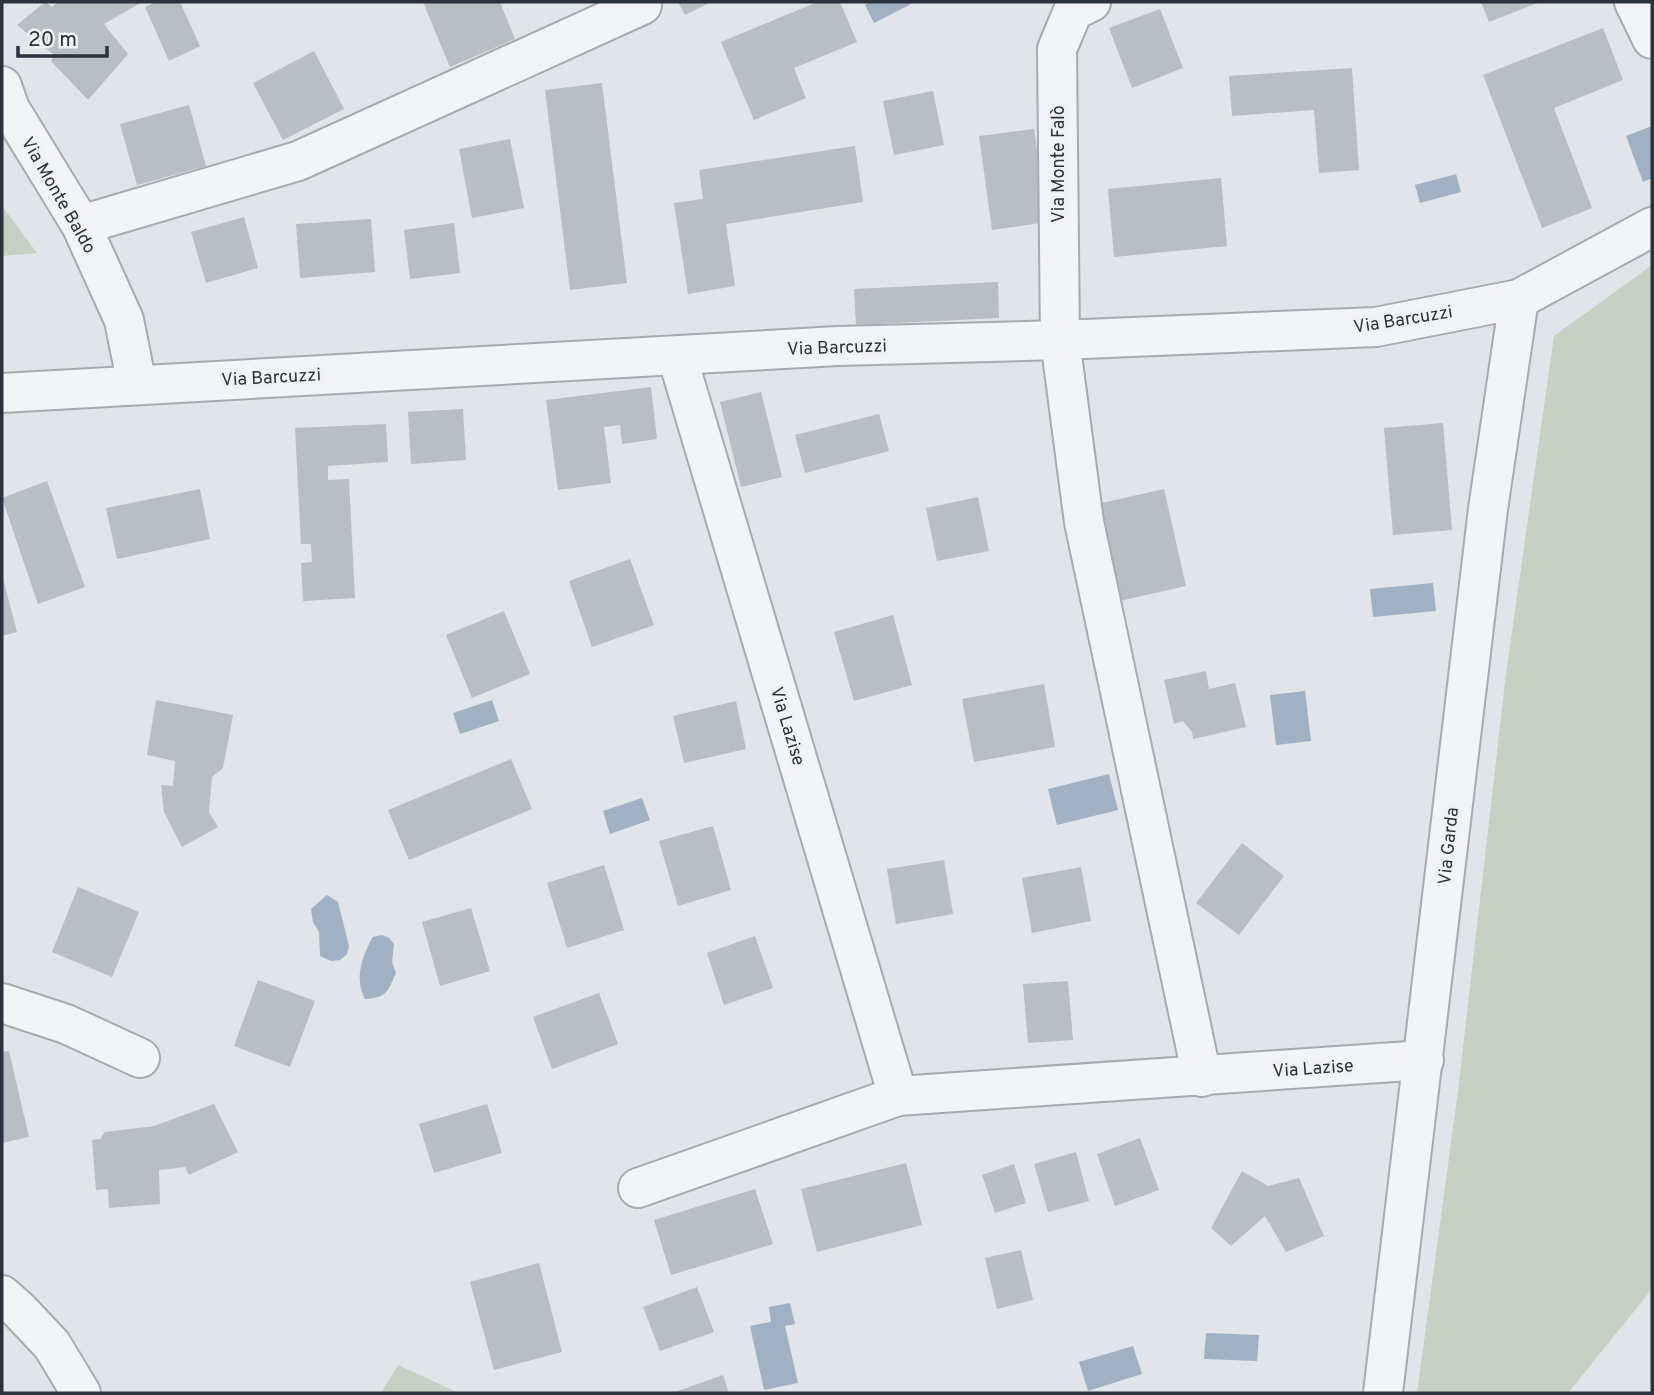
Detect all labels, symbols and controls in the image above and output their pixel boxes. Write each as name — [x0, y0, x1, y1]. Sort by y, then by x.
scale bar — [18, 14, 107, 58]
text: 20 m — [28, 27, 77, 54]
street label: Via Monte Falò — [1048, 105, 1071, 223]
street label: Via Monte Baldo — [15, 133, 100, 258]
street label: Via Barcuzzi — [1352, 301, 1454, 340]
street label: Via Barcuzzi — [787, 335, 887, 362]
street label: Via Barcuzzi — [221, 364, 322, 393]
street label: Via Lazise — [764, 684, 809, 769]
street label: Via Garda — [1434, 806, 1465, 886]
street label: Via Lazise — [1272, 1055, 1354, 1084]

